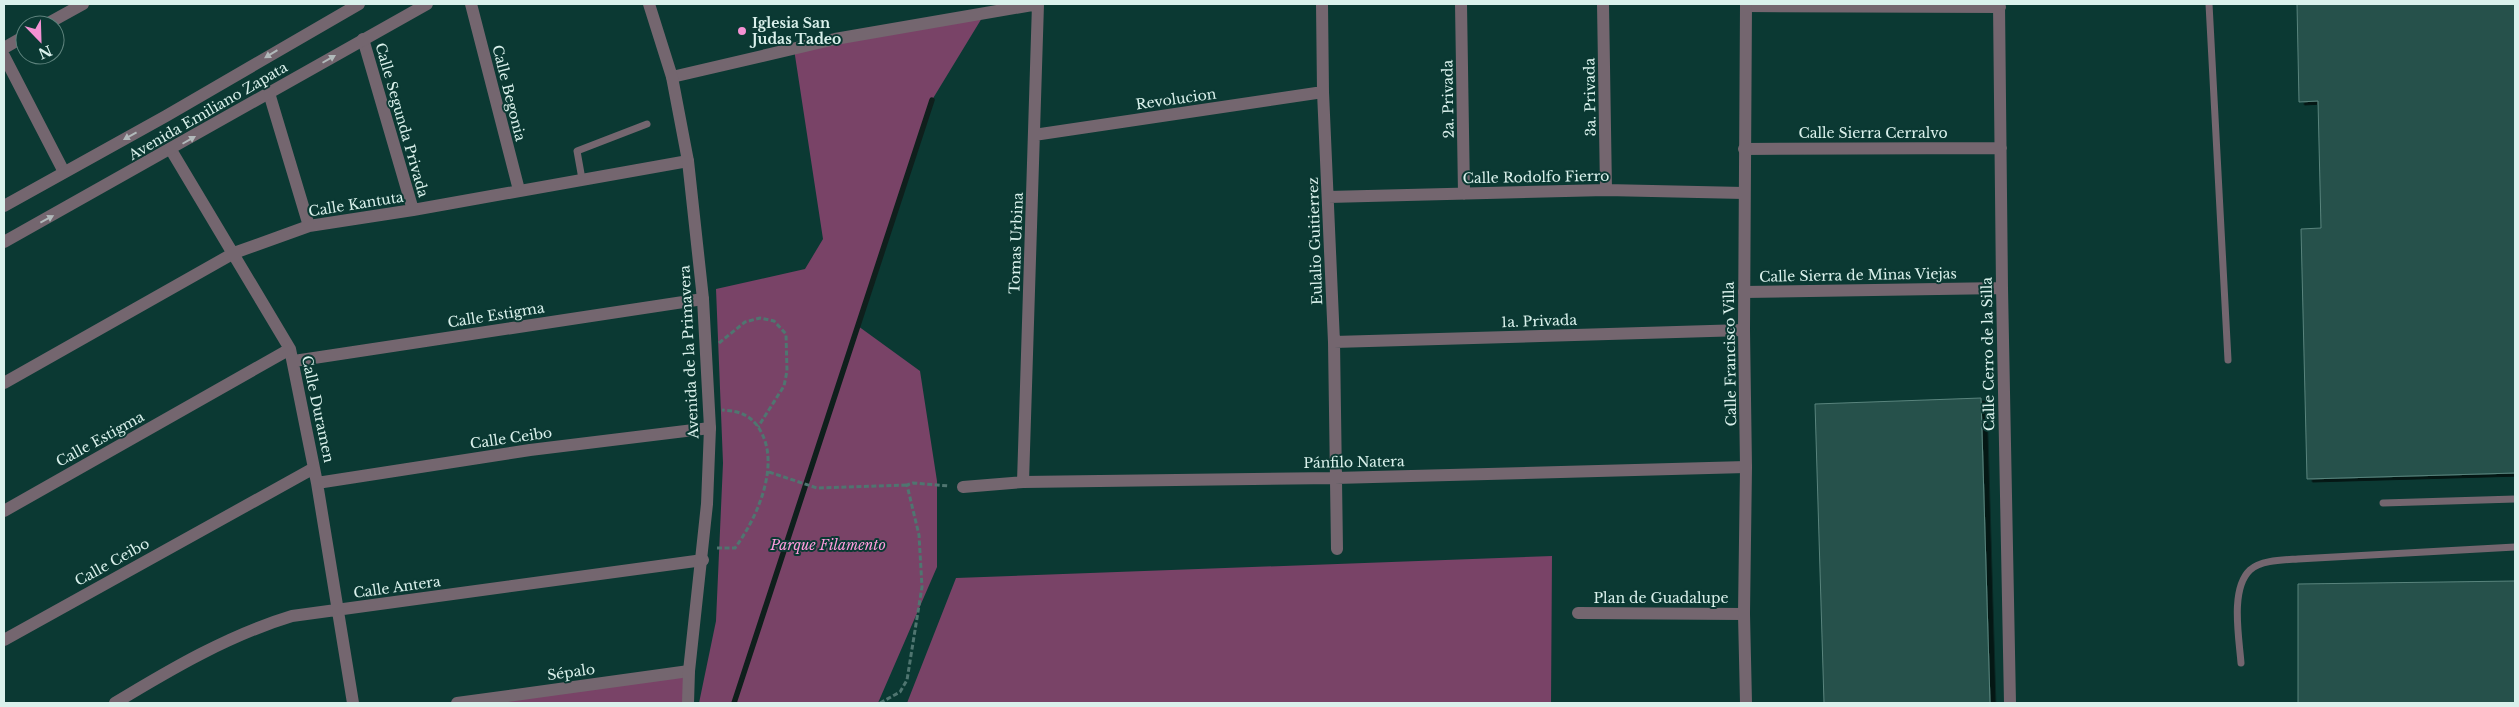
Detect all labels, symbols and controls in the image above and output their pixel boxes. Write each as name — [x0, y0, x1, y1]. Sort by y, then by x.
place label: Iglesia San Judas Tadeo — [749, 14, 841, 48]
north arrow — [15, 15, 65, 65]
marker: Iglesia San Judas Tadeo — [736, 25, 748, 37]
text: N — [36, 41, 55, 63]
street label: Calle Segunda Privada — [371, 41, 433, 200]
street label: Calle Begonia — [488, 43, 530, 143]
one-way arrow — [264, 50, 277, 59]
one-way arrow — [323, 54, 336, 63]
street label: 3a. Privada — [1580, 57, 1600, 136]
street label: Avenida Emiliano Zapata — [124, 58, 291, 164]
street label: 2a. Privada — [1438, 59, 1458, 138]
street label: Revolucion — [1135, 84, 1218, 114]
street label: Calle Sierra Cerralvo — [1798, 124, 1948, 142]
one-way arrow — [123, 132, 138, 140]
one-way arrow — [182, 135, 195, 144]
street label: Calle Rodolfo Fierro — [1463, 167, 1609, 187]
street label: Eulalio Guitierrez — [1304, 177, 1326, 305]
street label: Calle Kantuta — [307, 188, 405, 220]
street label: Tomas Urbina — [1005, 192, 1027, 294]
one-way arrow — [39, 215, 54, 223]
street label: Calle Sierra de Minas Viejas — [1759, 264, 1957, 286]
street label: Avenida de la Primavera — [675, 265, 703, 440]
street label: Calle Cerro de la Silla — [1978, 277, 1998, 431]
street label: Calle Francisco Villa — [1720, 281, 1740, 426]
street label: Calle Estigma — [446, 298, 546, 332]
street label: 1a. Privada — [1501, 311, 1578, 331]
street label: Calle Duramen — [298, 354, 338, 465]
street label: Calle Estigma — [53, 407, 147, 471]
street label: Calle Ceibo — [469, 423, 553, 453]
street label: Pánfilo Natera — [1303, 452, 1405, 472]
street label: Calle Ceibo — [72, 534, 152, 590]
park label: Parque Filamento — [769, 536, 886, 554]
street label: Calle Antera — [352, 572, 442, 602]
street label: Plan de Guadalupe — [1593, 589, 1729, 607]
street label: Sépalo — [546, 660, 596, 684]

